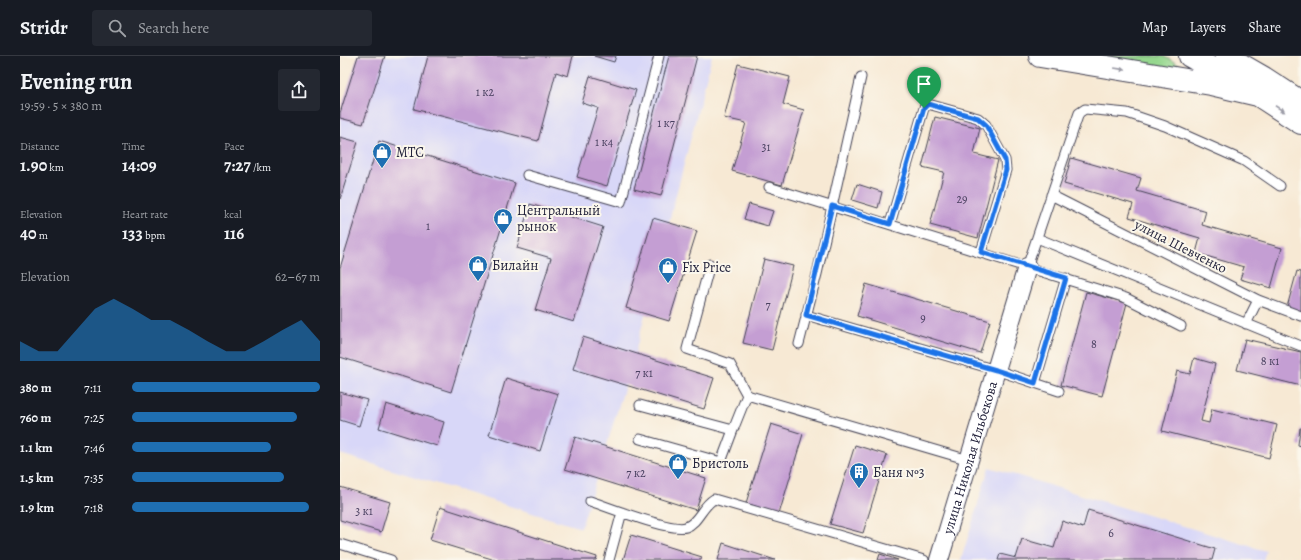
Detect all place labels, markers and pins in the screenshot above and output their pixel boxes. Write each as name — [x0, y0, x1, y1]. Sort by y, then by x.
pin — [907, 67, 941, 108]
shop icon: МТС — [371, 141, 393, 169]
place label: МТС — [396, 143, 424, 162]
place label: Центральный рынок — [517, 201, 600, 236]
shop icon: Центральный рынок — [492, 207, 514, 235]
shop icon: Билайн — [467, 254, 489, 282]
place label: Билайн — [492, 256, 538, 275]
shop icon: Fix Price — [657, 256, 679, 284]
place label: Fix Price — [682, 258, 731, 277]
shop icon: Бристоль — [667, 452, 689, 480]
place label: Бристоль — [692, 454, 748, 473]
building icon: Баня №3 — [848, 461, 870, 489]
place label: Баня №3 — [873, 463, 925, 482]

